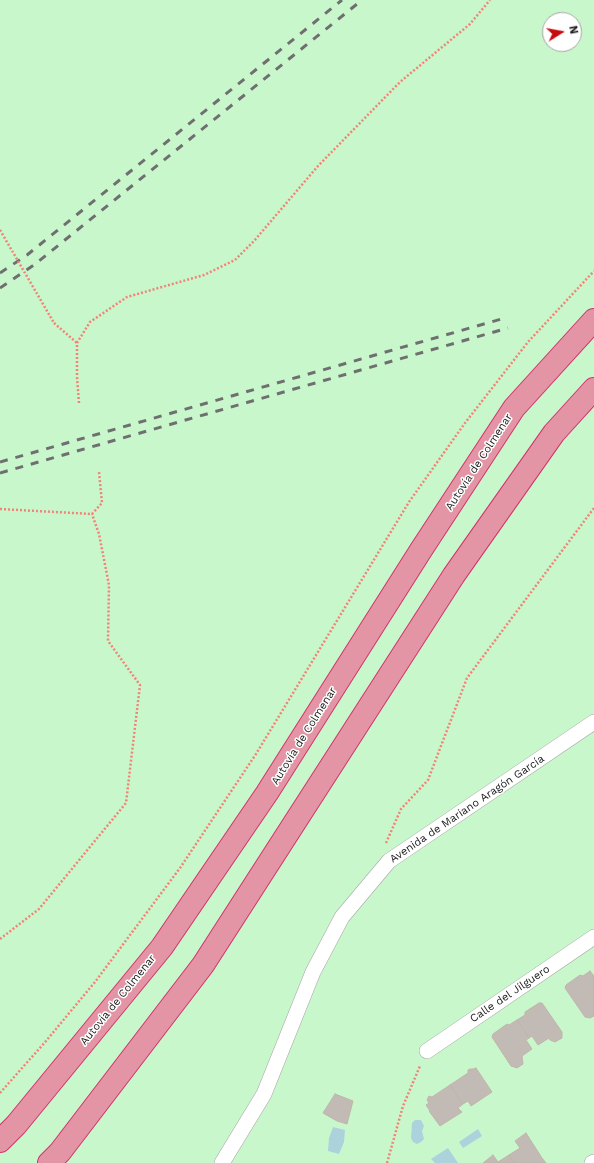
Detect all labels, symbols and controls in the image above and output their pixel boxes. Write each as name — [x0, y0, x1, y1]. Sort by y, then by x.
north arrow — [542, 12, 582, 52]
text: N — [566, 25, 580, 35]
street label: Autovía de Colmenar — [443, 411, 515, 513]
street label: Autovía de Colmenar — [269, 685, 339, 787]
street label: Avenida de Mariano Aragón García — [387, 752, 547, 866]
street label: Autovía de Colmenar — [77, 952, 159, 1048]
street label: Calle del Jilguero — [468, 962, 552, 1026]

